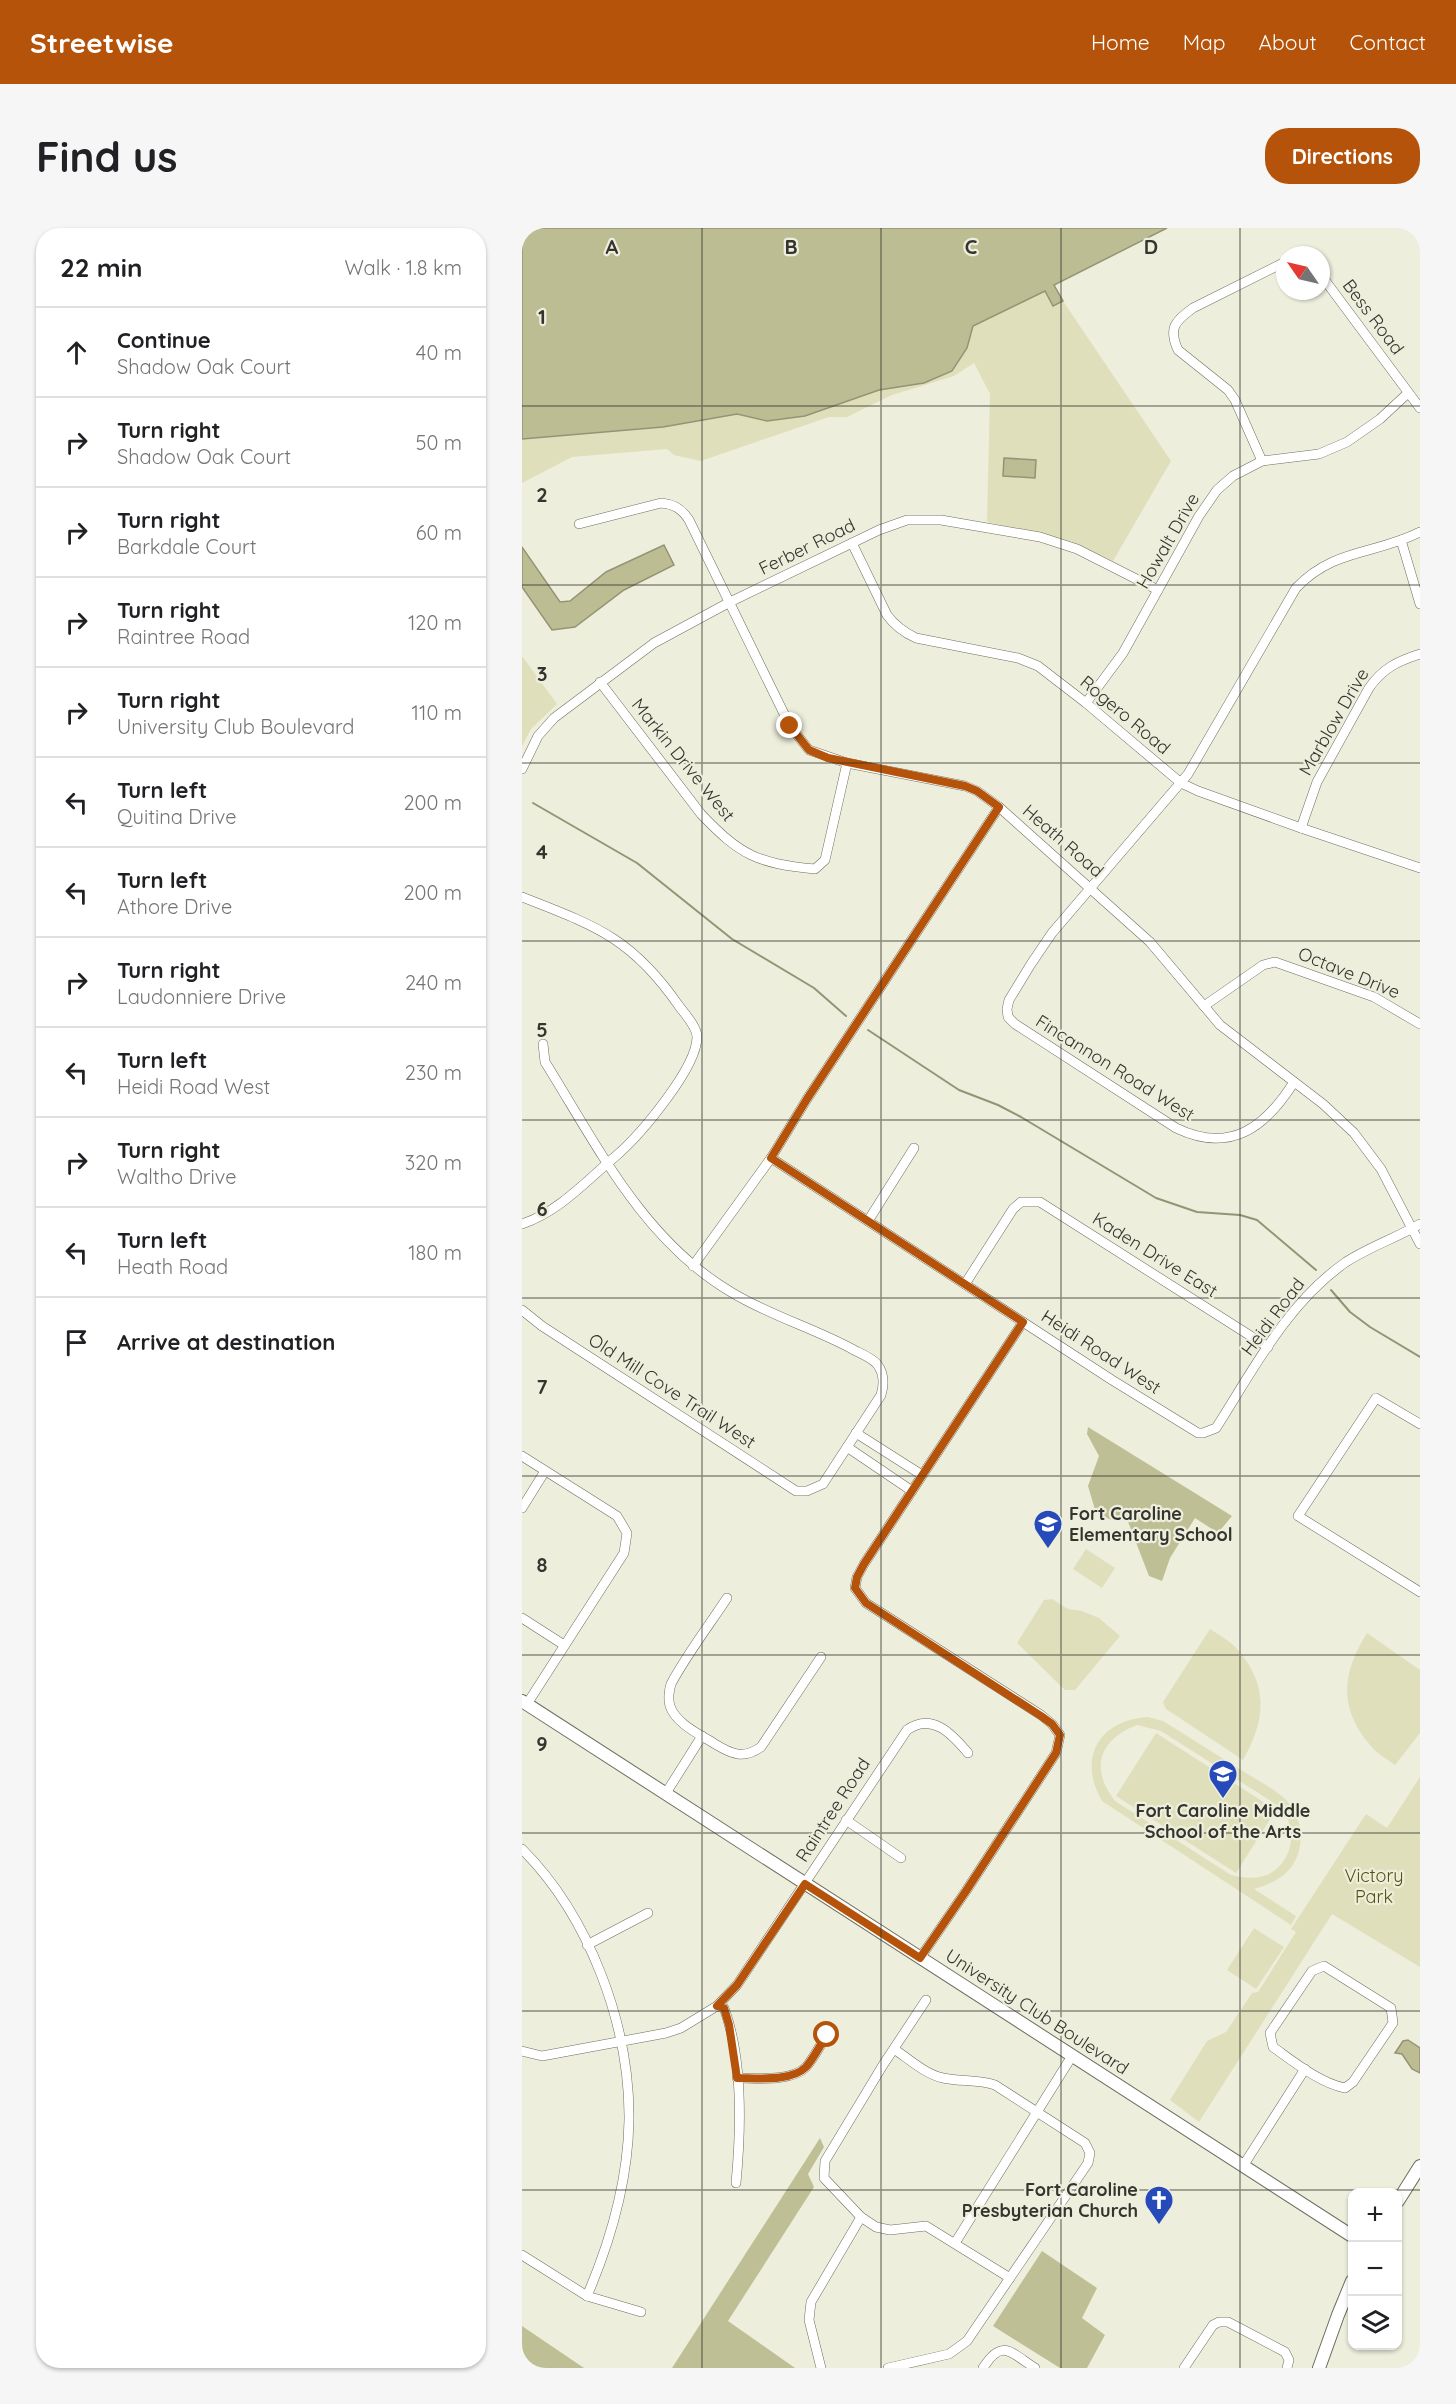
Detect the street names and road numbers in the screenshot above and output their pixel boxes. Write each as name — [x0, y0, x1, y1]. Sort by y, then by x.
street label: Bess Road — [1338, 275, 1409, 359]
street label: Howalt Drive — [1131, 489, 1204, 593]
street label: Ferber Road — [755, 513, 859, 580]
street label: Marblow Drive — [1294, 664, 1374, 780]
street label: Rogero Road — [1075, 670, 1175, 759]
street label: Markin Drive West — [627, 694, 740, 826]
street label: Heath Road — [1018, 799, 1109, 882]
street label: Octave Drive — [1295, 942, 1404, 1003]
street label: Fincannon Road West — [1032, 1009, 1199, 1126]
street label: Kaden Drive East — [1088, 1207, 1222, 1302]
street label: Heidi Road — [1236, 1273, 1309, 1360]
street label: Heidi Road West — [1037, 1304, 1165, 1399]
street label: Old Mill Cove Trail West — [584, 1328, 760, 1453]
street label: Raintree Road — [790, 1753, 875, 1866]
street label: University Club Boulevard — [941, 1944, 1133, 2079]

